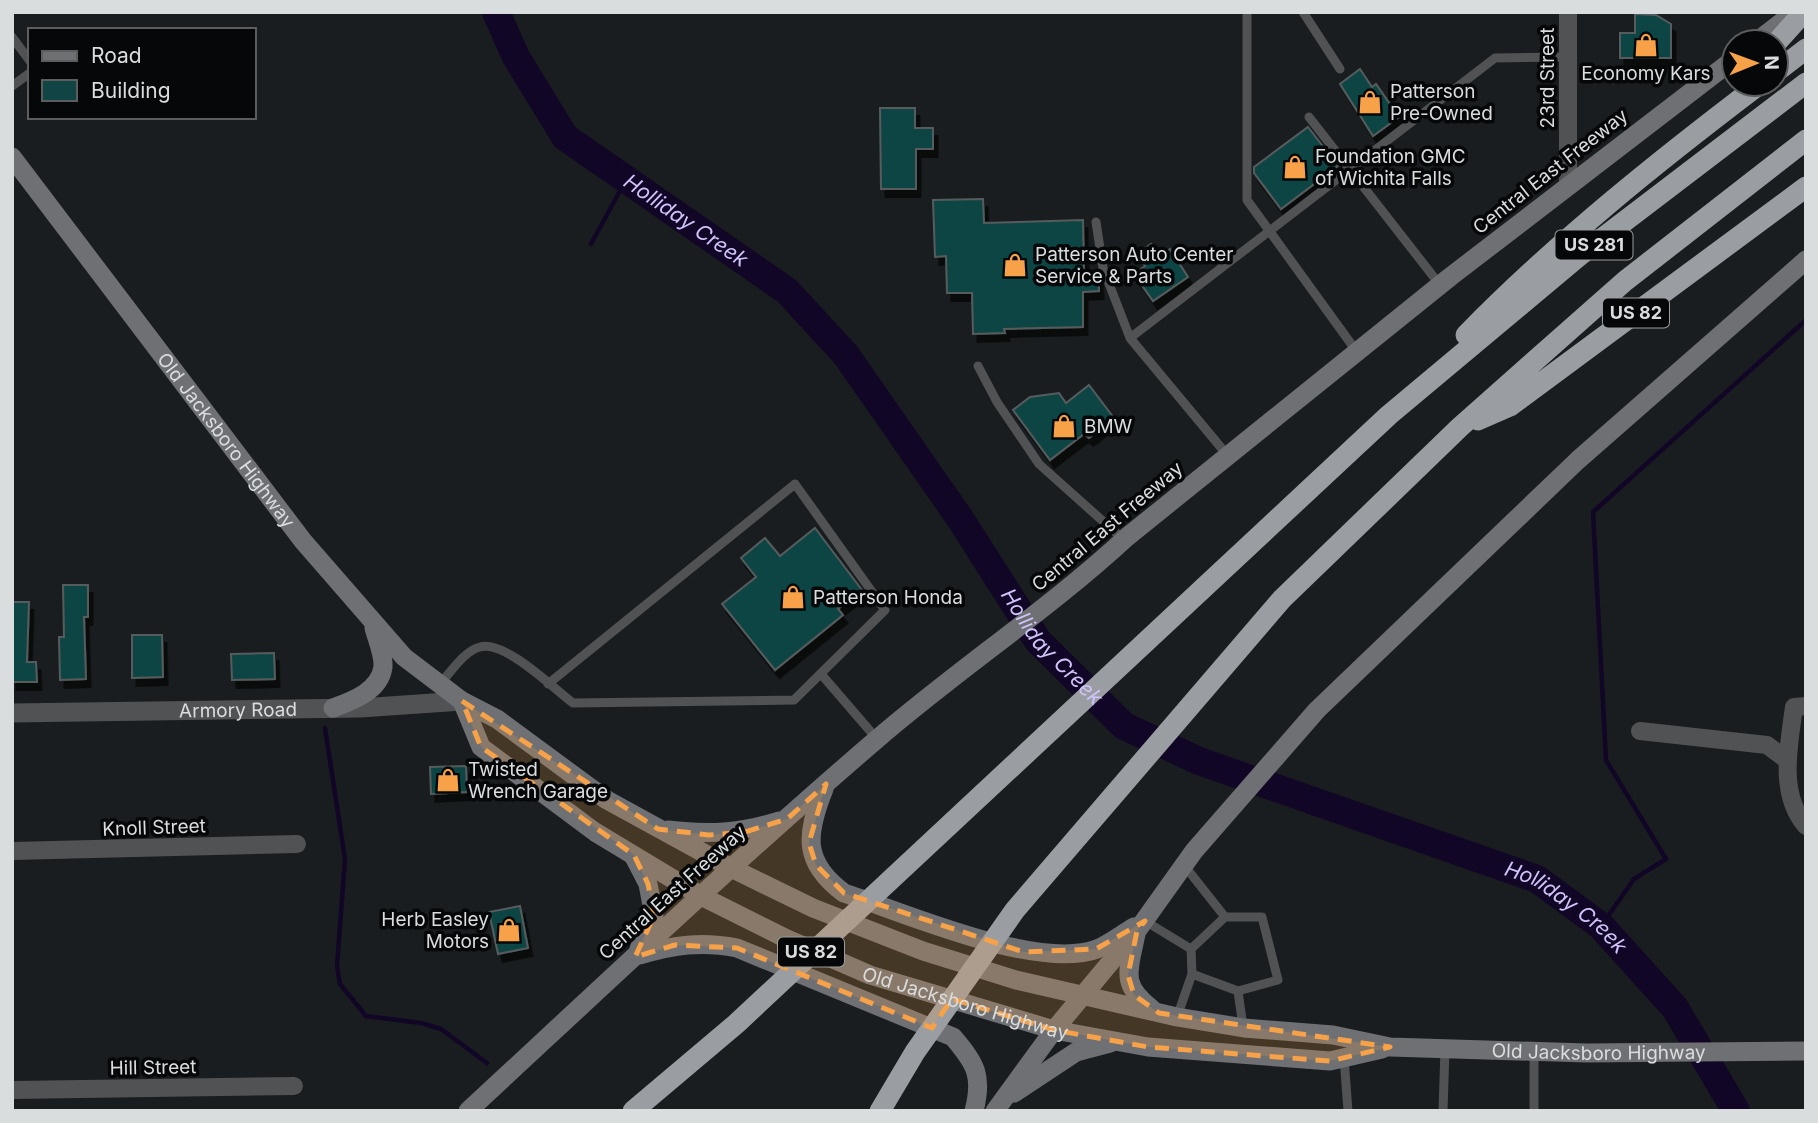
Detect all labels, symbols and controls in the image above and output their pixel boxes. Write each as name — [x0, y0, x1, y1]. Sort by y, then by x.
legend — [28, 28, 256, 119]
street label: 23rd Street — [1536, 28, 1559, 128]
north arrow — [1720, 28, 1790, 98]
shop icon: Economy Kars — [1632, 31, 1660, 59]
text: Road — [91, 43, 142, 68]
text: N — [1760, 55, 1783, 70]
place label: Economy Kars — [1581, 62, 1711, 85]
text: Building — [91, 78, 171, 103]
place label: Patterson Pre-Owned — [1390, 80, 1493, 125]
shop icon: Patterson Pre-Owned — [1356, 88, 1384, 116]
street label: Central East Freeway — [1468, 104, 1632, 239]
place label: Foundation GMC of Wichita Falls — [1315, 145, 1466, 190]
shop icon: Foundation GMC of Wichita Falls — [1281, 153, 1309, 181]
water label: Holliday Creek — [619, 169, 753, 272]
road number: US 281 — [1556, 230, 1632, 260]
place label: Patterson Auto Center Service & Parts — [1035, 243, 1233, 288]
shop icon: Patterson Auto Center Service & Parts — [1001, 251, 1029, 279]
road number: US 82 — [1603, 298, 1669, 328]
street label: Old Jacksboro Highway — [152, 348, 300, 533]
shop icon: BMW — [1050, 412, 1078, 440]
place label: BMW — [1084, 415, 1133, 438]
street label: Central East Freeway — [1027, 456, 1188, 596]
shop icon: Patterson Honda — [779, 583, 807, 611]
water label: Holliday Creek — [996, 584, 1109, 710]
place label: Patterson Honda — [813, 586, 963, 609]
street label: Armory Road — [179, 698, 297, 723]
place label: Twisted Wrench Garage — [468, 758, 608, 803]
shop icon: Twisted Wrench Garage — [434, 766, 462, 794]
street label: Knoll Street — [102, 814, 206, 841]
street label: Central East Freeway — [594, 820, 751, 964]
water label: Holliday Creek — [1502, 856, 1633, 959]
place label: Herb Easley Motors — [381, 908, 489, 953]
shop icon: Herb Easley Motors — [495, 916, 523, 944]
road number: US 82 — [778, 937, 844, 967]
street label: Old Jacksboro Highway — [858, 962, 1071, 1044]
street label: Old Jacksboro Highway — [1491, 1039, 1706, 1065]
street label: Hill Street — [109, 1055, 197, 1080]

